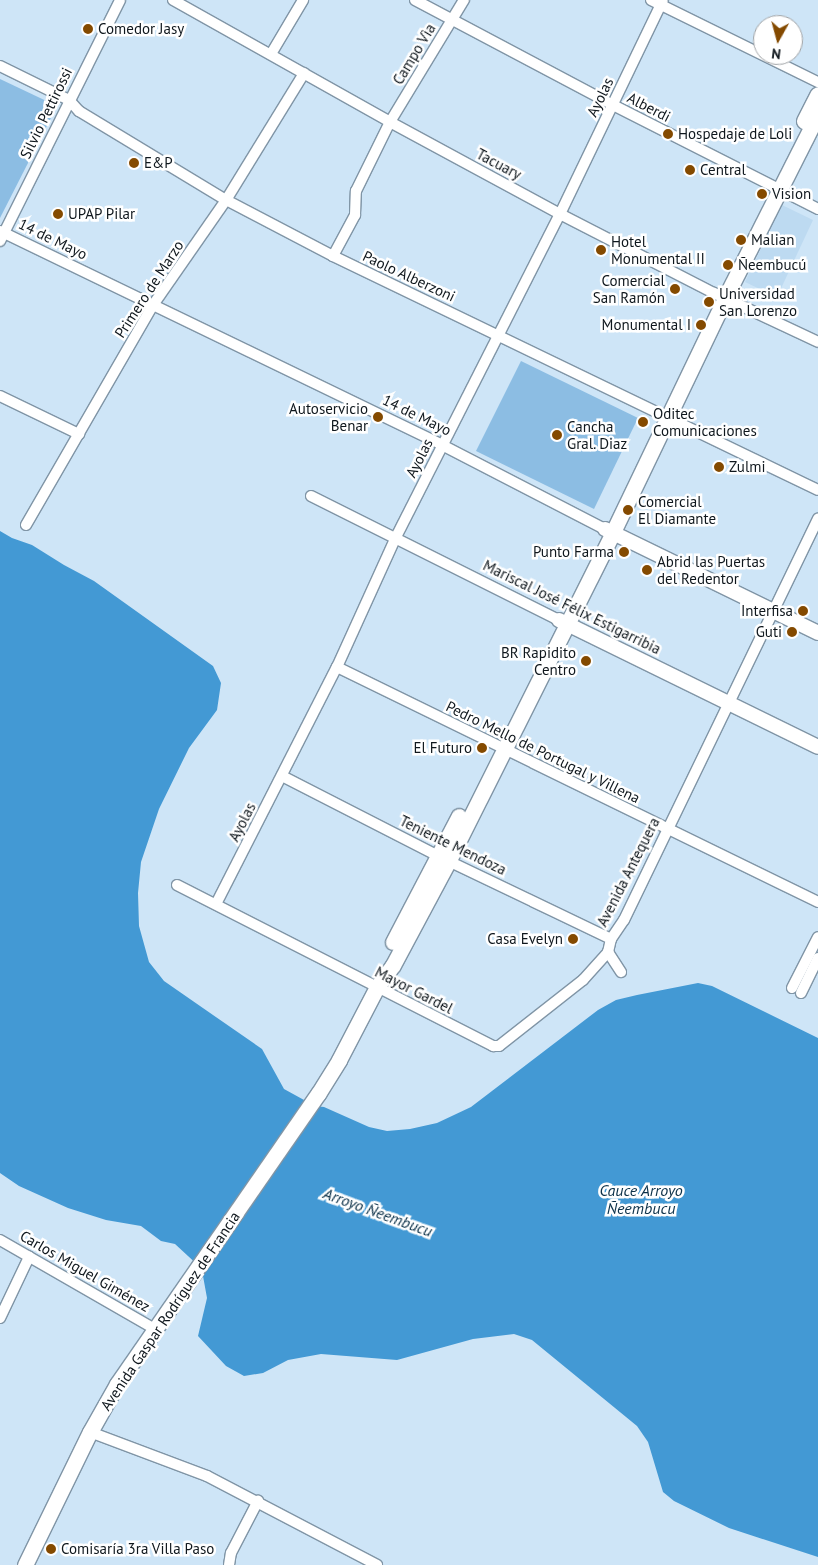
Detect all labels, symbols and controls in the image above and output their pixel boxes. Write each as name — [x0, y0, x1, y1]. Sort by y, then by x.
north arrow — [753, 15, 803, 65]
place label: Comedor Jasy — [98, 20, 184, 38]
street label: Campo Vìa — [389, 20, 439, 88]
marker: Comedor Jasy — [82, 23, 94, 35]
text: N — [771, 44, 782, 63]
street label: Silvio Pettirossi — [16, 65, 76, 161]
street label: Ayolas — [583, 75, 617, 119]
street label: Alberdi — [624, 89, 674, 125]
place label: Hospedaje de Loli — [678, 125, 792, 143]
marker: Hospedaje de Loli — [662, 128, 674, 140]
street label: Tacuary — [473, 145, 525, 183]
place label: E&P — [144, 154, 173, 172]
marker: E&P — [128, 157, 140, 169]
place label: Central — [700, 161, 746, 179]
marker: Central — [684, 164, 696, 176]
place label: Vision — [772, 185, 811, 203]
marker: Vision — [756, 188, 768, 200]
place label: UPAP Pilar — [68, 205, 136, 223]
marker: UPAP Pilar — [52, 208, 64, 220]
street label: 14 de Mayo — [16, 215, 90, 263]
place label: Malian — [751, 231, 794, 249]
place label: Hotel Monumental II — [611, 232, 705, 267]
marker: Malian — [735, 234, 747, 246]
street label: Primero de Marzo — [111, 237, 187, 341]
marker: Hotel Monumental II — [595, 244, 607, 256]
street label: Paolo Alberzoni — [360, 247, 458, 305]
place label: Ñeembucú — [738, 256, 806, 274]
marker: Ñeembucú — [722, 259, 734, 271]
place label: Comercial San Ramón — [593, 271, 665, 306]
marker: Comercial San Ramón — [669, 283, 681, 295]
place label: Universidad San Lorenzo — [719, 284, 797, 319]
marker: Universidad San Lorenzo — [703, 296, 715, 308]
place label: Monumental I — [602, 316, 691, 334]
marker: Monumental I — [695, 319, 707, 331]
street label: 14 de Mayo — [380, 391, 454, 439]
place label: Autoservicio Benar — [289, 399, 368, 434]
place label: Oditec Comunicaciones — [653, 404, 757, 439]
marker: Autoservicio Benar — [372, 411, 384, 423]
marker: Oditec Comunicaciones — [637, 416, 649, 428]
place label: Cancha Gral. Diaz — [567, 417, 628, 452]
marker: Cancha Gral. Diaz — [551, 429, 563, 441]
street label: Ayolas — [402, 436, 436, 480]
place label: Zulmi — [729, 458, 766, 476]
marker: Zulmi — [713, 461, 725, 473]
place label: Comercial El Diamante — [638, 492, 716, 527]
marker: Comercial El Diamante — [622, 504, 634, 516]
place label: Punto Farma — [533, 543, 614, 561]
marker: Punto Farma — [618, 546, 630, 558]
place label: Abrid las Puertas del Redentor — [657, 552, 765, 587]
street label: Mariscal José Félix Estigarribia — [480, 556, 664, 658]
marker: Abrid las Puertas del Redentor — [641, 564, 653, 576]
place label: Interfisa — [741, 602, 793, 620]
marker: Interfisa — [797, 605, 809, 617]
place label: Guti — [756, 623, 782, 641]
marker: Guti — [786, 626, 798, 638]
place label: BR Rapidito Centro — [501, 643, 576, 678]
marker: BR Rapidito Centro — [580, 655, 592, 667]
street label: Pedro Mello de Portugal y Villena — [443, 697, 643, 807]
place label: El Futuro — [413, 739, 472, 757]
marker: El Futuro — [476, 742, 488, 754]
street label: Ayolas — [225, 800, 259, 844]
street label: Teniente Mendoza — [397, 811, 509, 879]
street label: Avenida Antequera — [593, 814, 663, 930]
place label: Casa Evelyn — [487, 930, 563, 948]
marker: Casa Evelyn — [567, 933, 579, 945]
street label: Mayor Gardel — [372, 963, 456, 1017]
water label: Cauce Arroyo Ñeembucu — [599, 1180, 683, 1218]
water label: Arroyo Ñeembucu — [321, 1183, 435, 1241]
street label: Avenida Gaspar Rodríguez de Francia — [96, 1208, 244, 1414]
street label: Carlos Miguel Giménez — [17, 1226, 153, 1316]
place label: Comisaría 3ra Villa Paso — [61, 1540, 215, 1558]
marker: Comisaría 3ra Villa Paso — [45, 1543, 57, 1555]

